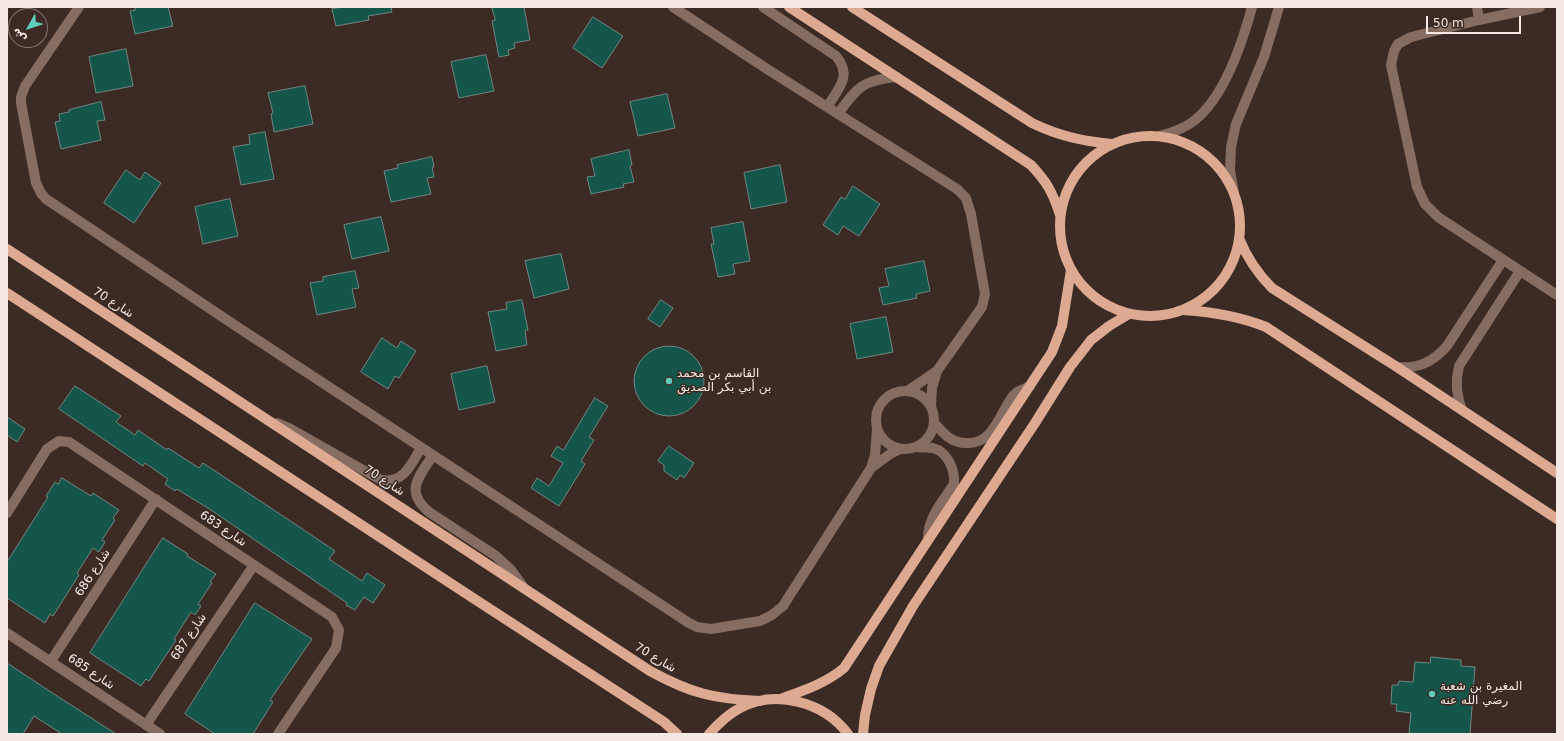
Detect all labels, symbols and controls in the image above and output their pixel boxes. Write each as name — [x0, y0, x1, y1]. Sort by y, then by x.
north arrow — [8, 8, 48, 48]
scale bar — [1428, 8, 1523, 34]
text: 50 m — [1433, 16, 1464, 30]
text: ش — [9, 25, 29, 45]
street label: شارع 70 — [90, 285, 136, 321]
place label: القاسم بن محمد بن أبي بكر الصديق — [677, 367, 771, 395]
marker: القاسم بن محمد بن أبي بكر الصديق — [664, 376, 674, 386]
street label: شارع 70 — [361, 463, 407, 499]
street label: شارع 683 — [197, 508, 249, 550]
street label: شارع 686 — [72, 547, 114, 599]
street label: شارع 687 — [168, 611, 210, 663]
street label: شارع 70 — [632, 640, 678, 676]
street label: شارع 685 — [65, 651, 117, 693]
place label: المغيرة بن شعبة رضي الله عنه — [1440, 680, 1522, 708]
marker: المغيرة بن شعبة رضي الله عنه — [1427, 689, 1437, 699]

